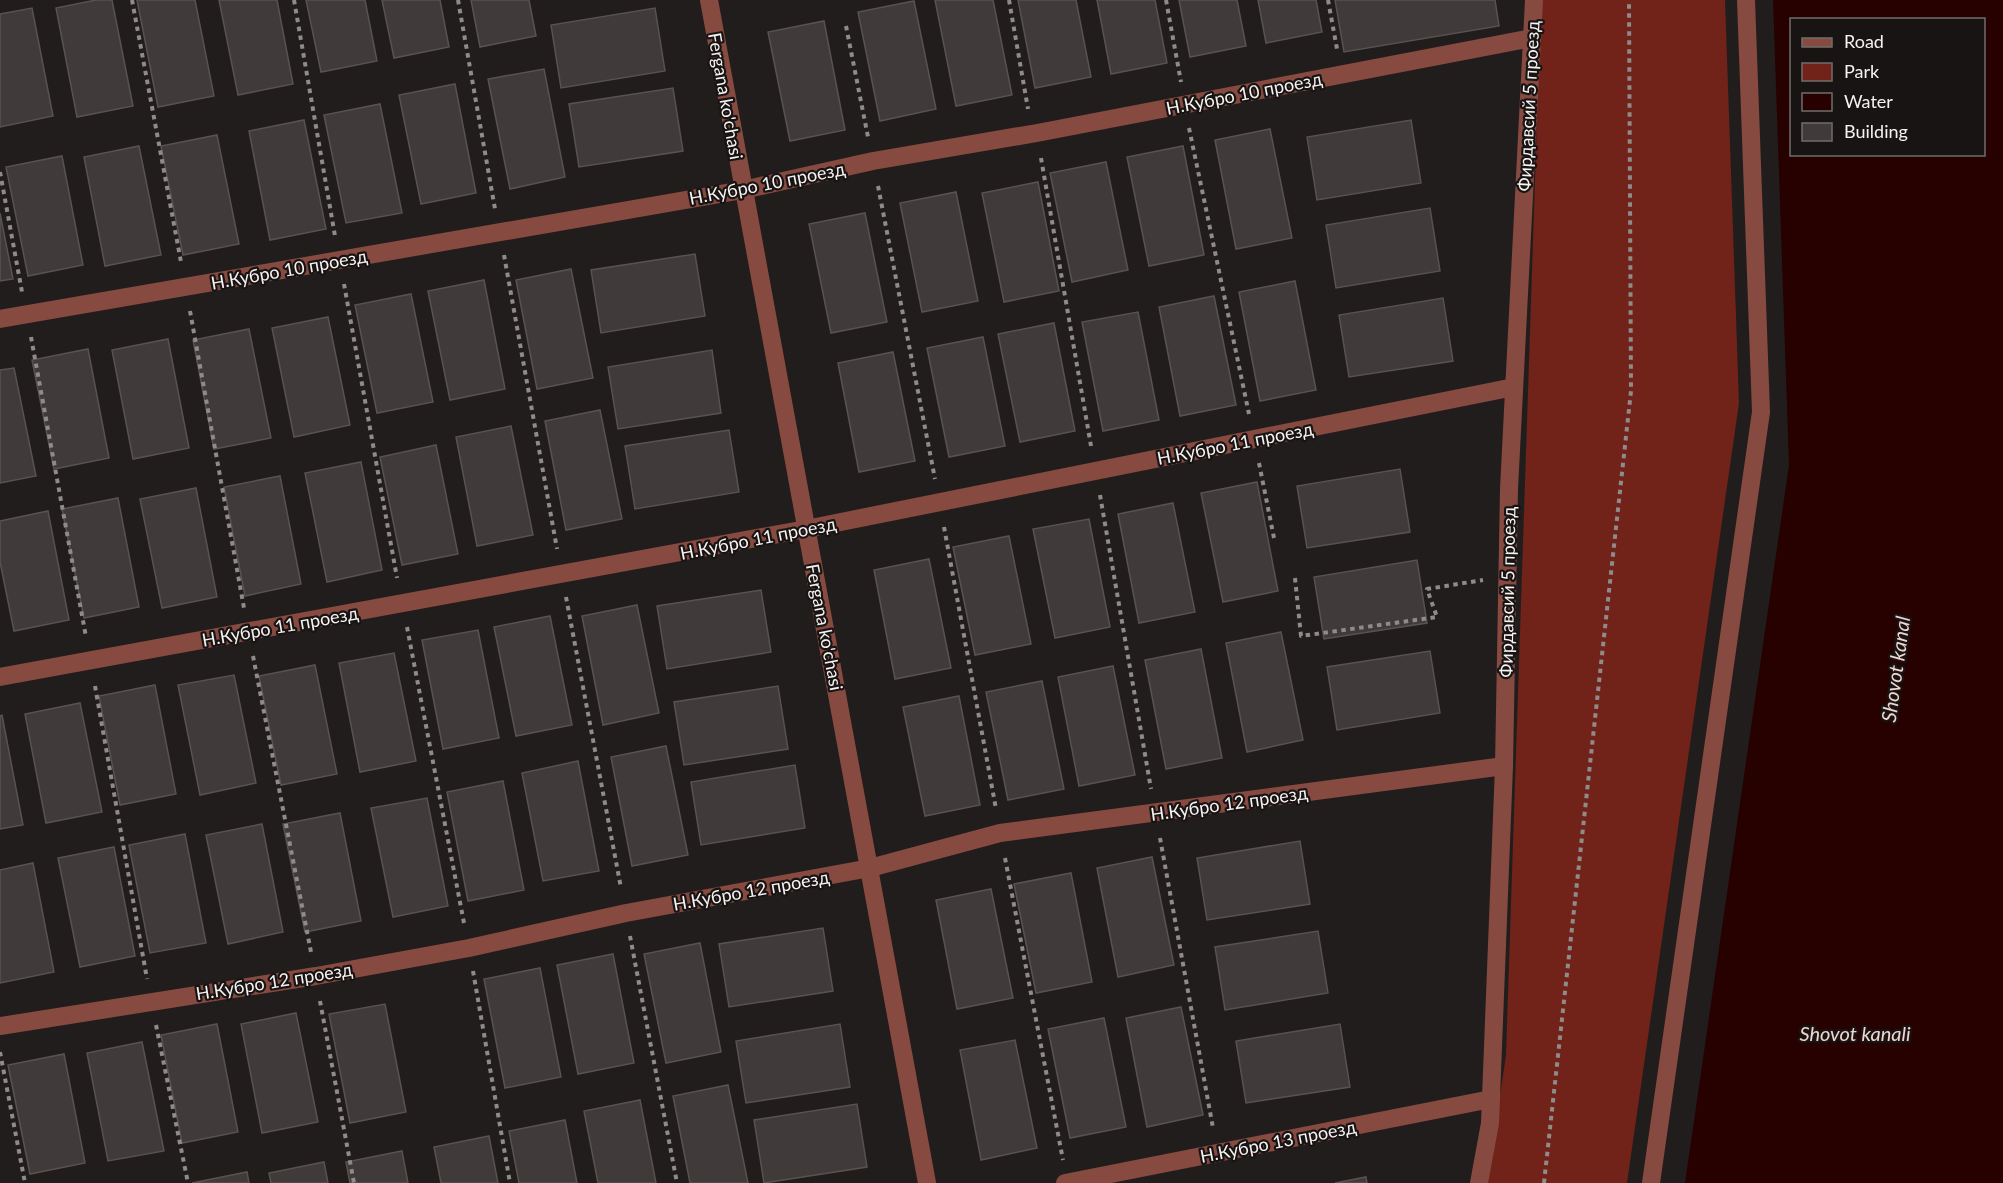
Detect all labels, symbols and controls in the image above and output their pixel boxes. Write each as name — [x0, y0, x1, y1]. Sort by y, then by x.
legend — [1790, 18, 1985, 156]
street label: Фирдавсий 5 проезд — [1513, 20, 1543, 192]
text: Road — [1844, 30, 1884, 52]
street label: Fergana ko'chasi — [704, 31, 748, 161]
text: Park — [1844, 60, 1880, 82]
street label: Н.Кубро 10 проезд — [1164, 67, 1324, 119]
text: Water — [1844, 90, 1893, 112]
text: Building — [1844, 120, 1908, 142]
street label: Н.Кубро 10 проезд — [687, 157, 847, 209]
street label: Н.Кубро 10 проезд — [209, 244, 369, 294]
street label: Н.Кубро 11 проезд — [1155, 417, 1315, 469]
street label: Фирдавсий 5 проезд — [1495, 506, 1519, 678]
street label: Н.Кубро 11 проезд — [678, 512, 838, 564]
street label: Fergana ko'chasi — [802, 562, 848, 692]
street label: Н.Кубро 11 проезд — [200, 601, 360, 651]
water label: Shovot kanal — [1876, 614, 1914, 723]
street label: Н.Кубро 12 проезд — [1149, 781, 1309, 825]
street label: Н.Кубро 12 проезд — [671, 865, 831, 915]
street label: Н.Кубро 12 проезд — [194, 958, 354, 1004]
water label: Shovot kanali — [1799, 1021, 1911, 1045]
street label: Н.Кубро 13 проезд — [1198, 1115, 1358, 1167]

